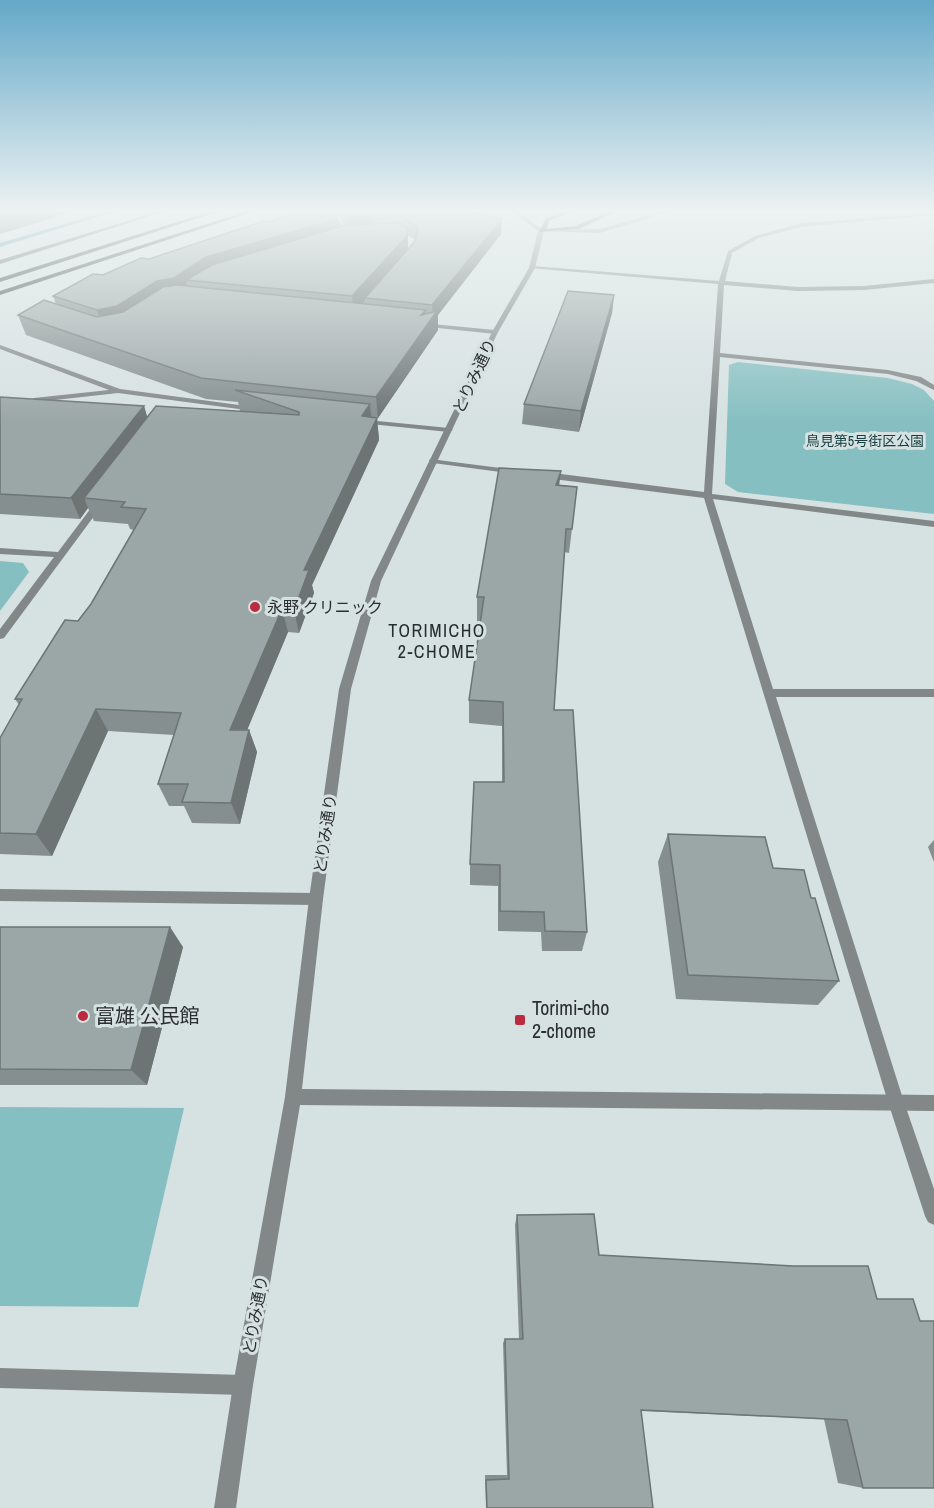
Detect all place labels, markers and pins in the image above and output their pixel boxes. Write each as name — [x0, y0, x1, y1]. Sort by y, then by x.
place label: 永野 クリニック — [267, 596, 383, 618]
marker: 永野 クリニック — [248, 600, 262, 614]
place label: Torimi-cho 2-chome — [532, 994, 609, 1044]
place label: 富雄 公民館 — [95, 1002, 200, 1029]
marker: 富雄 公民館 — [76, 1009, 90, 1023]
marker: Torimi-cho 2-chome — [513, 1013, 527, 1027]

